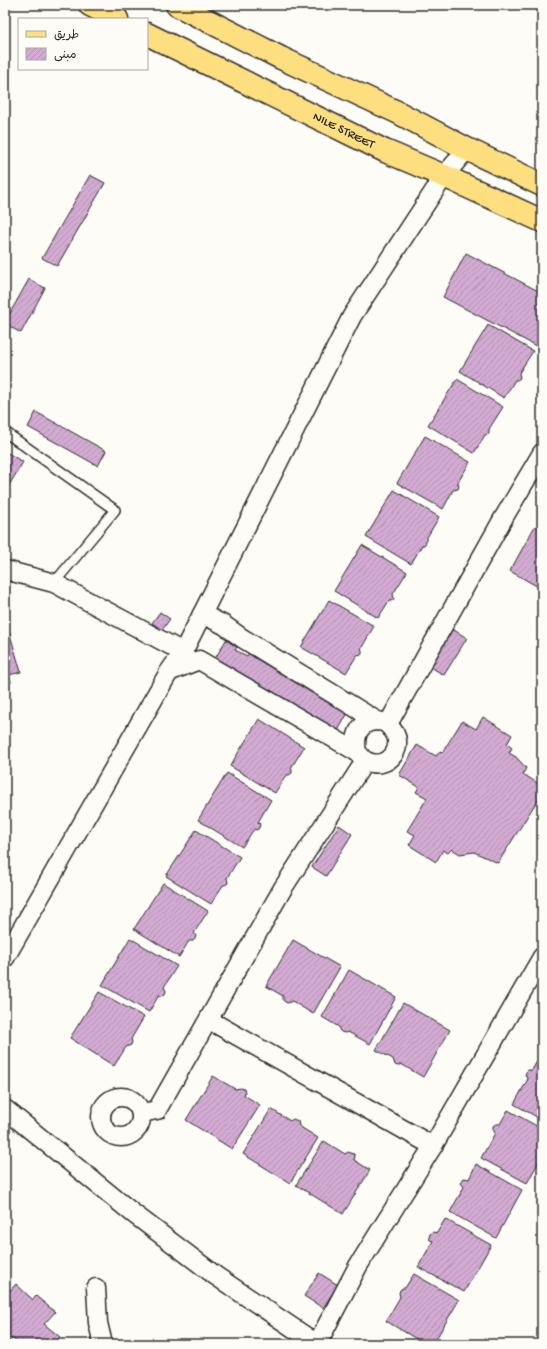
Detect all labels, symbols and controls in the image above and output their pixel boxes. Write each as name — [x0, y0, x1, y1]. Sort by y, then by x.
legend — [18, 18, 148, 70]
text: طريق — [54, 29, 79, 43]
text: مبنى — [54, 49, 77, 63]
street label: NILE STREET — [310, 109, 378, 152]

